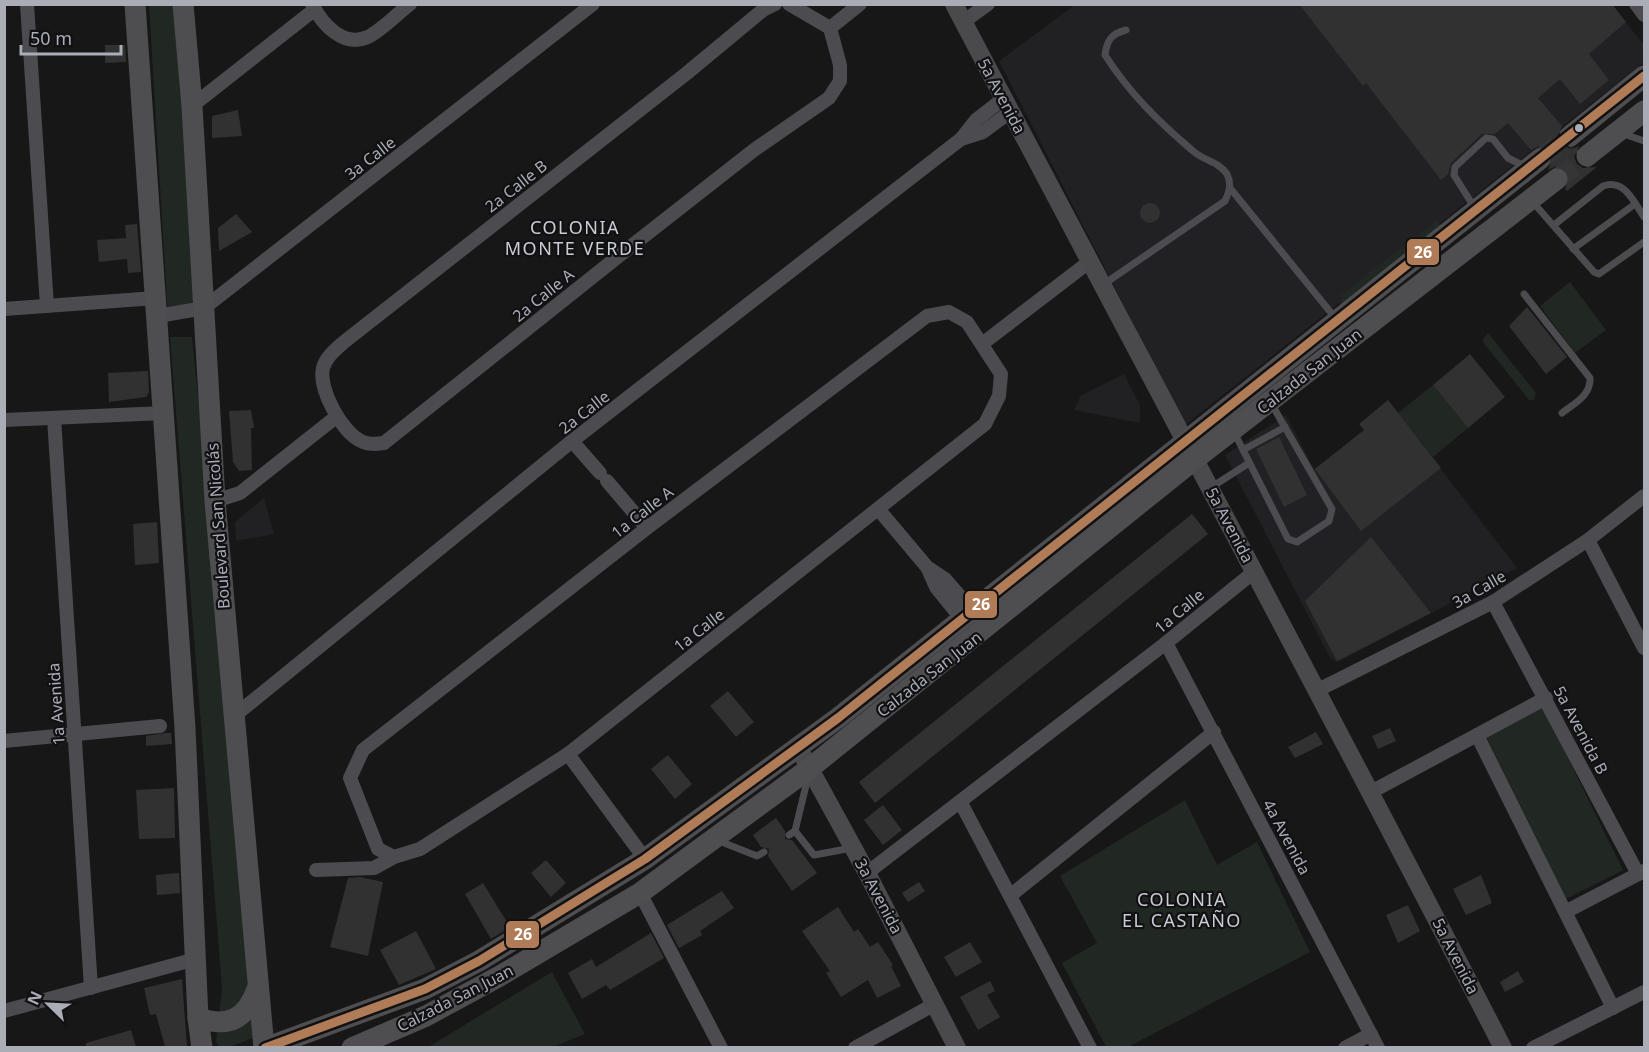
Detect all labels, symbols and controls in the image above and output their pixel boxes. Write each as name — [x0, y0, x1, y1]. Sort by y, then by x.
scale bar — [21, 18, 122, 56]
text: 50 m — [30, 26, 72, 50]
street label: 5a Avenida — [973, 54, 1031, 138]
unlabelled marker — [1573, 122, 1585, 134]
street label: 3a Calle — [340, 131, 400, 185]
street label: 2a Calle B — [480, 155, 552, 217]
district label: COLONIA MONTE VERDE — [505, 215, 645, 260]
line badge: 26 — [1406, 238, 1440, 266]
text: 26 — [1414, 241, 1432, 263]
street label: 2a Calle A — [508, 263, 579, 327]
street label: Calzada San Juan — [1252, 323, 1366, 419]
street label: 2a Calle — [554, 385, 614, 439]
street label: Boulevard San Nicolás — [201, 442, 235, 610]
street label: 1a Calle A — [606, 480, 678, 543]
street label: 5a Avenida — [1201, 483, 1259, 567]
street label: 3a Calle — [1448, 565, 1510, 613]
street label: 1a Calle — [1149, 584, 1209, 638]
line badge: 26 — [964, 590, 998, 619]
text: 26 — [972, 593, 990, 615]
street label: 1a Calle — [669, 603, 729, 657]
street label: Calzada San Juan — [872, 626, 986, 722]
street label: 1a Avenida — [42, 662, 70, 746]
street label: 5a Avenida B — [1549, 682, 1613, 778]
street label: 4a Avenida — [1258, 795, 1316, 879]
street label: 3a Avenida — [850, 854, 908, 938]
district label: COLONIA EL CASTAÑO — [1122, 887, 1242, 932]
street label: 5a Avenida — [1427, 914, 1485, 998]
line badge: 26 — [505, 920, 540, 949]
text: 26 — [514, 923, 532, 945]
street label: Calzada San Juan — [393, 959, 517, 1037]
north arrow — [18, 974, 78, 1034]
text: N — [22, 987, 47, 1008]

